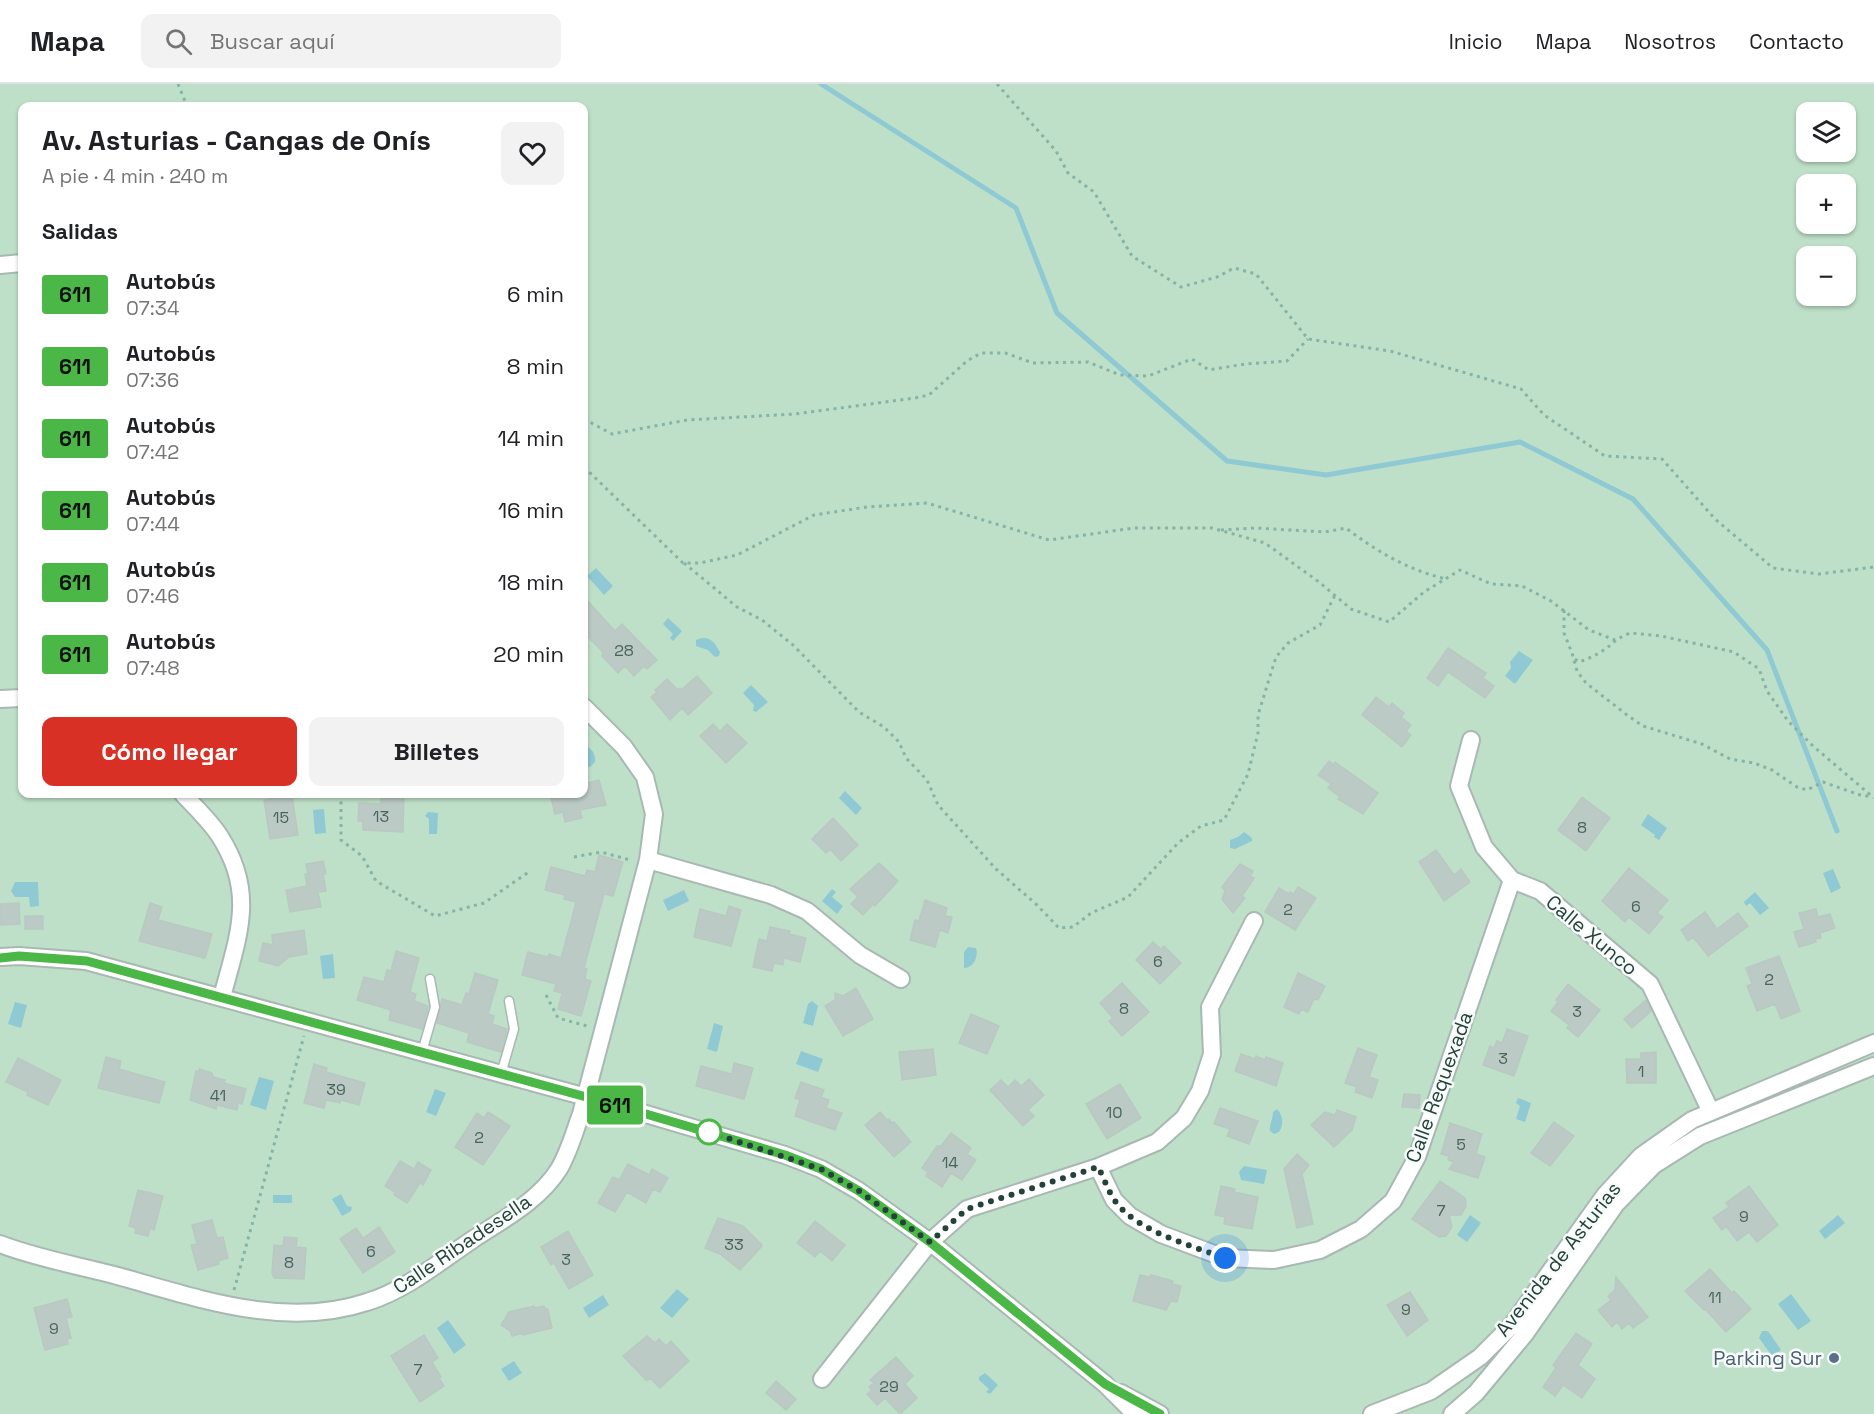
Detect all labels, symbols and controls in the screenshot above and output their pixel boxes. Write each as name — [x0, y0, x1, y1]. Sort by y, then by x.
search box — [141, 14, 561, 68]
text: Mapa — [30, 23, 105, 59]
icon: search — [162, 25, 195, 58]
text: Buscar aquí — [210, 27, 335, 55]
text: Inicio — [1449, 28, 1503, 55]
text: Mapa — [1536, 28, 1591, 55]
text: Nosotros — [1624, 28, 1716, 55]
text: Contacto — [1749, 28, 1844, 55]
map controls — [1796, 102, 1856, 306]
button: layers — [1796, 102, 1856, 162]
text: Av. Asturias - Cangas de Onís — [42, 122, 431, 158]
button: heart — [501, 122, 564, 185]
text: A pie · 4 min · 240 m — [42, 163, 228, 189]
button: + — [1796, 174, 1856, 234]
text: Salidas — [42, 217, 118, 245]
button: − — [1796, 246, 1856, 306]
text: Autobús — [126, 267, 216, 295]
text: 6 min — [507, 280, 564, 308]
text: 611 — [59, 281, 91, 308]
text: 07:34 — [126, 295, 179, 321]
text: Autobús — [126, 339, 216, 367]
text: 8 min — [507, 352, 564, 380]
text: 611 — [59, 353, 91, 380]
text: 07:36 — [126, 367, 179, 393]
text: Autobús — [126, 411, 216, 439]
text: 14 min — [498, 424, 564, 452]
text: 611 — [59, 425, 91, 452]
text: 07:42 — [126, 439, 179, 465]
text: Autobús — [126, 483, 216, 511]
text: 16 min — [498, 496, 564, 524]
text: 611 — [59, 497, 91, 524]
text: 07:44 — [126, 511, 180, 537]
text: Autobús — [126, 555, 216, 583]
text: 18 min — [498, 568, 564, 596]
text: 611 — [59, 569, 91, 596]
text: 07:46 — [126, 583, 180, 609]
text: Autobús — [126, 627, 216, 655]
text: 20 min — [493, 640, 564, 668]
house number: 28 — [614, 640, 634, 661]
text: 611 — [59, 641, 91, 668]
text: 07:48 — [126, 655, 180, 681]
button: Cómo llegar — [42, 717, 297, 786]
button: Billetes — [309, 717, 564, 786]
house number: 13 — [373, 806, 389, 827]
house number: 15 — [273, 807, 289, 828]
house number: 8 — [1577, 817, 1587, 838]
street label: Calle Xunco — [1541, 889, 1643, 981]
house number: 6 — [1631, 896, 1641, 917]
house number: 2 — [1283, 899, 1293, 920]
house number: 6 — [1153, 951, 1163, 972]
house number: 2 — [1764, 969, 1774, 990]
house number: 8 — [1119, 998, 1129, 1019]
house number: 3 — [1572, 1001, 1582, 1022]
street label: Calle Requexada — [1400, 1008, 1478, 1166]
house number: 3 — [1498, 1048, 1508, 1069]
house number: 1 — [1638, 1061, 1644, 1082]
house number: 39 — [326, 1079, 346, 1100]
house number: 41 — [210, 1085, 226, 1106]
line badge: 611 — [580, 1086, 650, 1124]
text: 611 — [599, 1092, 631, 1119]
house number: 10 — [1106, 1102, 1122, 1123]
unlabelled marker — [696, 1119, 722, 1145]
house number: 2 — [474, 1127, 484, 1148]
house number: 5 — [1456, 1134, 1466, 1155]
house number: 14 — [942, 1152, 958, 1173]
street label: Avenida de Asturias — [1489, 1176, 1627, 1342]
street label: Calle Ribadesella — [388, 1188, 536, 1300]
house number: 7 — [1436, 1200, 1446, 1221]
house number: 9 — [1739, 1206, 1749, 1227]
house number: 33 — [724, 1234, 744, 1255]
house number: 6 — [366, 1241, 376, 1262]
your location — [1210, 1243, 1240, 1273]
house number: 3 — [561, 1249, 571, 1270]
house number: 8 — [284, 1252, 294, 1273]
house number: 11 — [1708, 1287, 1722, 1308]
house number: 9 — [1401, 1299, 1411, 1320]
house number: 9 — [49, 1318, 59, 1339]
place label: Parking Sur — [1713, 1345, 1822, 1371]
marker: Parking Sur — [1827, 1351, 1841, 1365]
house number: 7 — [413, 1359, 423, 1380]
house number: 29 — [879, 1376, 899, 1397]

